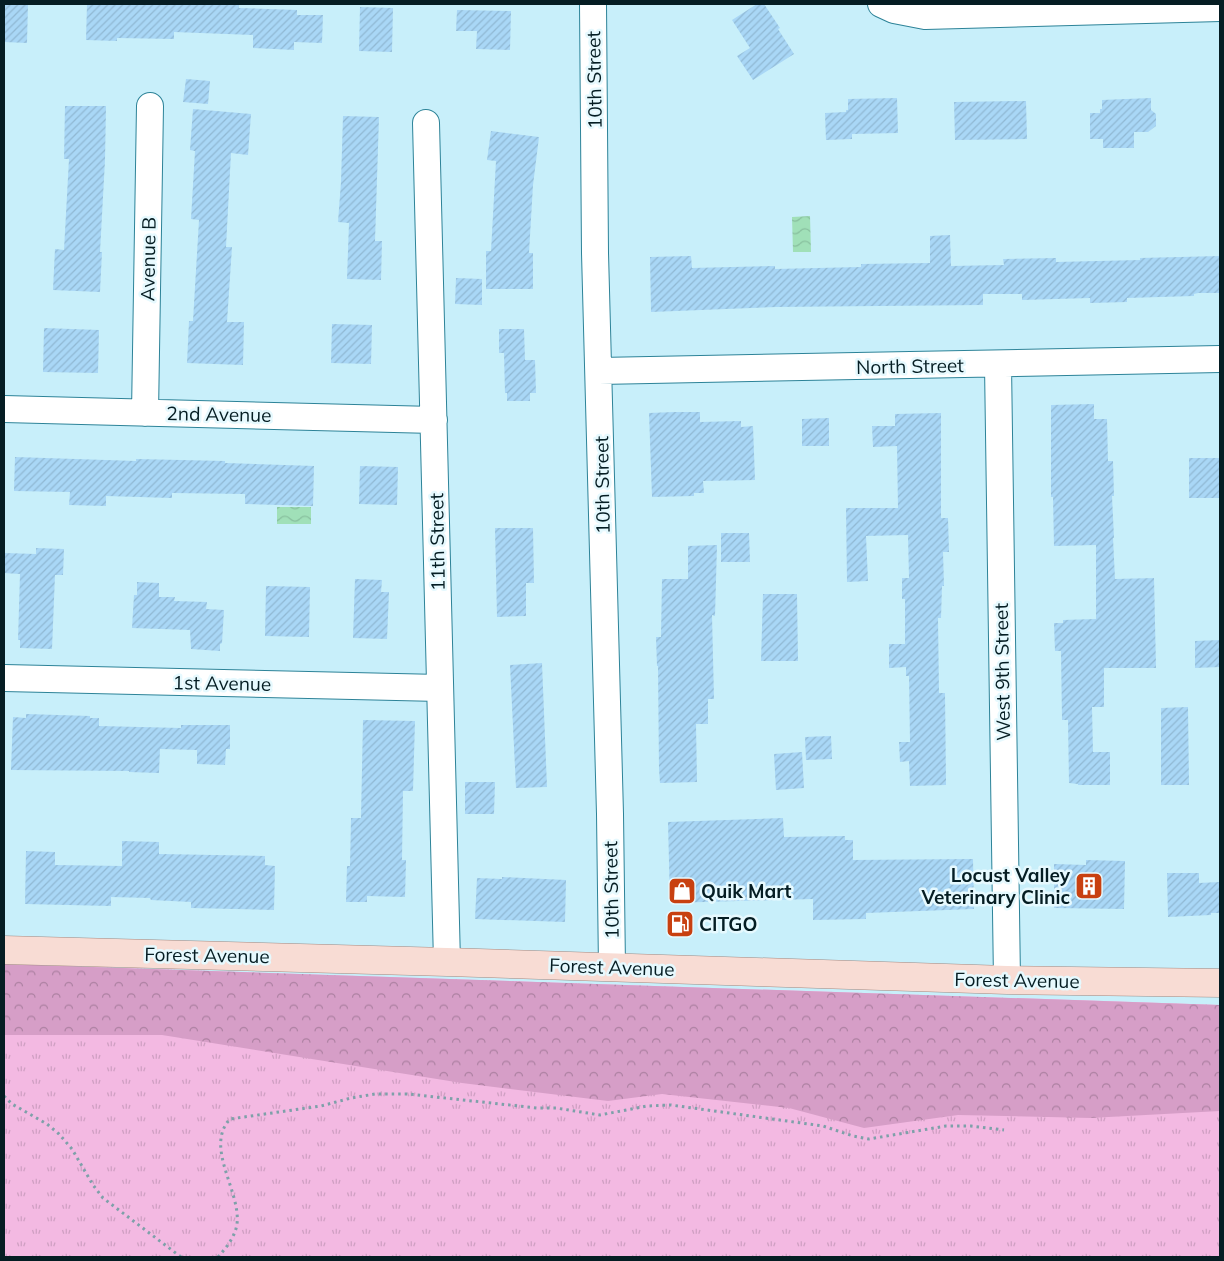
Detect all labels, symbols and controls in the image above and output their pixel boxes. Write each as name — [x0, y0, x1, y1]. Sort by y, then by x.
street label: 10th Street — [581, 30, 607, 129]
street label: Avenue B — [135, 217, 161, 301]
street label: North Street — [856, 353, 964, 379]
street label: 2nd Avenue — [166, 401, 272, 427]
street label: 10th Street — [589, 435, 615, 534]
street label: 11th Street — [424, 492, 450, 591]
street label: West 9th Street — [989, 602, 1015, 741]
street label: 1st Avenue — [173, 670, 271, 696]
street label: 10th Street — [598, 840, 624, 939]
place label: Locust Valley Veterinary Clinic — [920, 863, 1071, 909]
building icon: Locust Valley Veterinary Clinic — [1074, 871, 1104, 901]
shop icon: Quik Mart — [667, 876, 697, 906]
place label: Quik Mart — [701, 879, 791, 903]
fuel station icon: CITGO — [665, 909, 695, 939]
place label: CITGO — [699, 912, 757, 936]
street label: Forest Avenue — [144, 942, 270, 968]
street label: Forest Avenue — [549, 953, 675, 981]
street label: Forest Avenue — [954, 967, 1080, 993]

